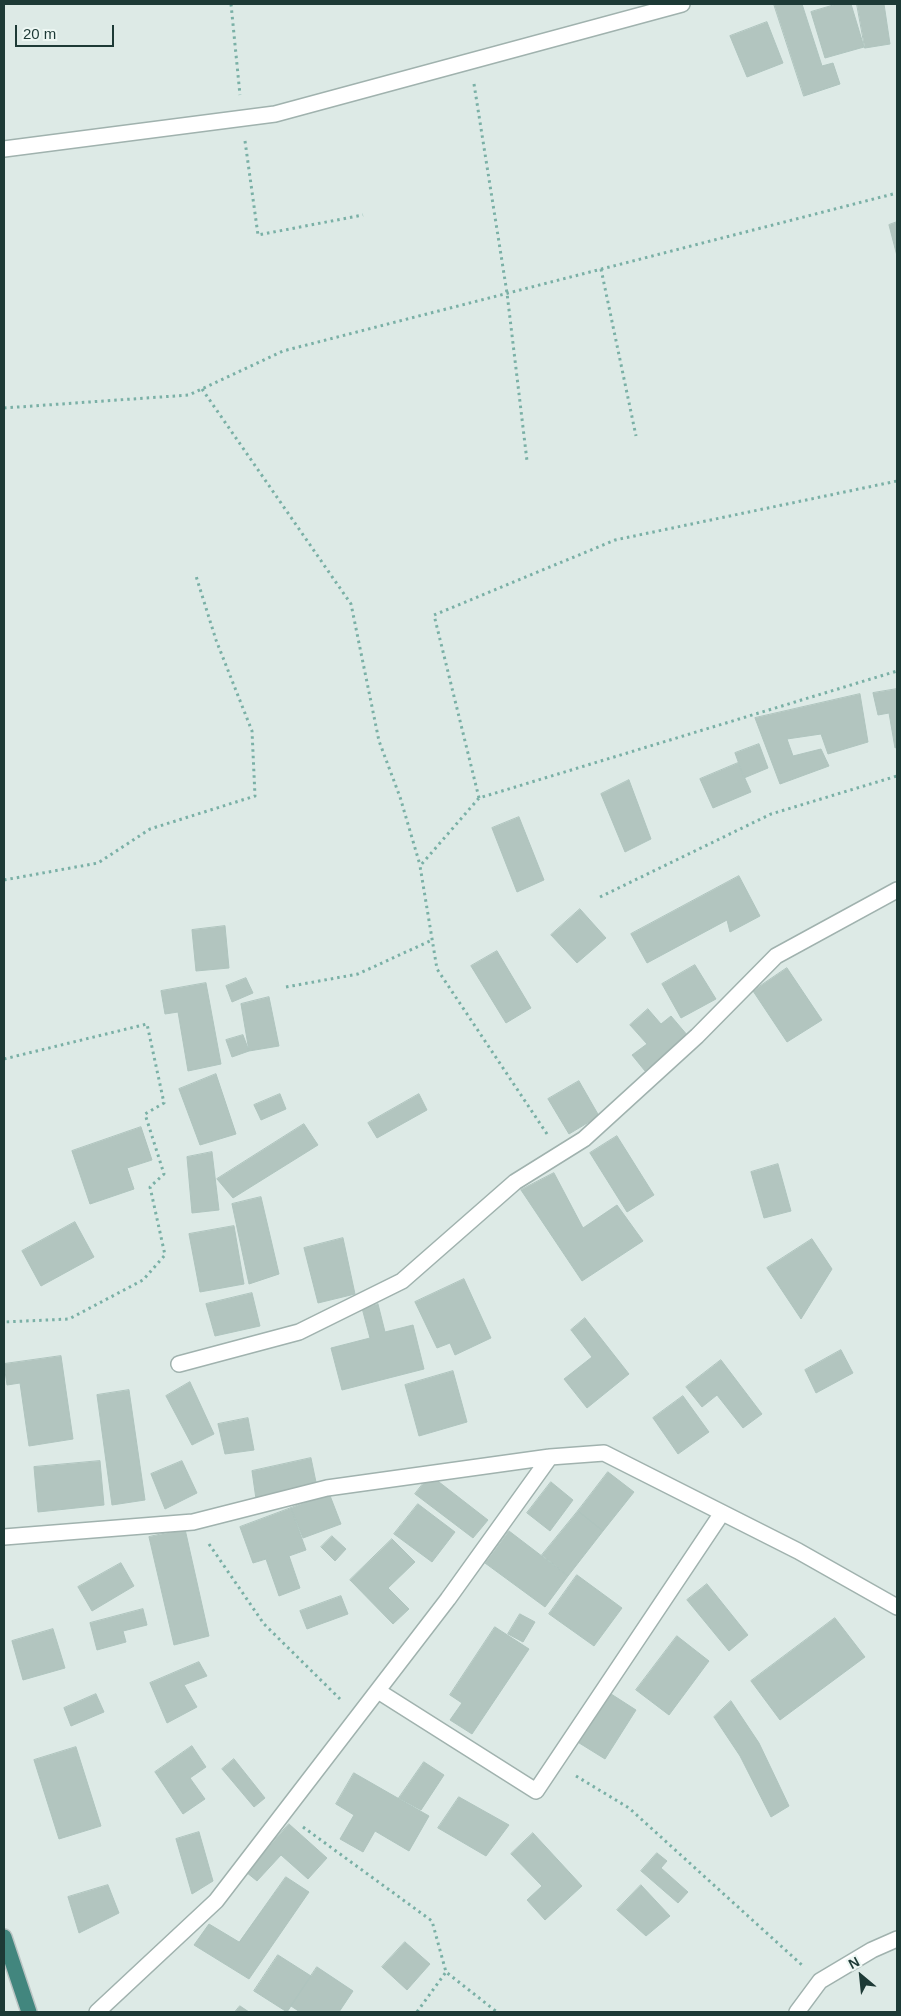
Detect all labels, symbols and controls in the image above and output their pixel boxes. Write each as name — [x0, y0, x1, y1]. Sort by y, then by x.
scale bar — [18, 15, 116, 47]
text: 20 m — [23, 25, 56, 42]
north arrow — [836, 1951, 886, 2001]
text: N — [846, 1953, 862, 1972]

